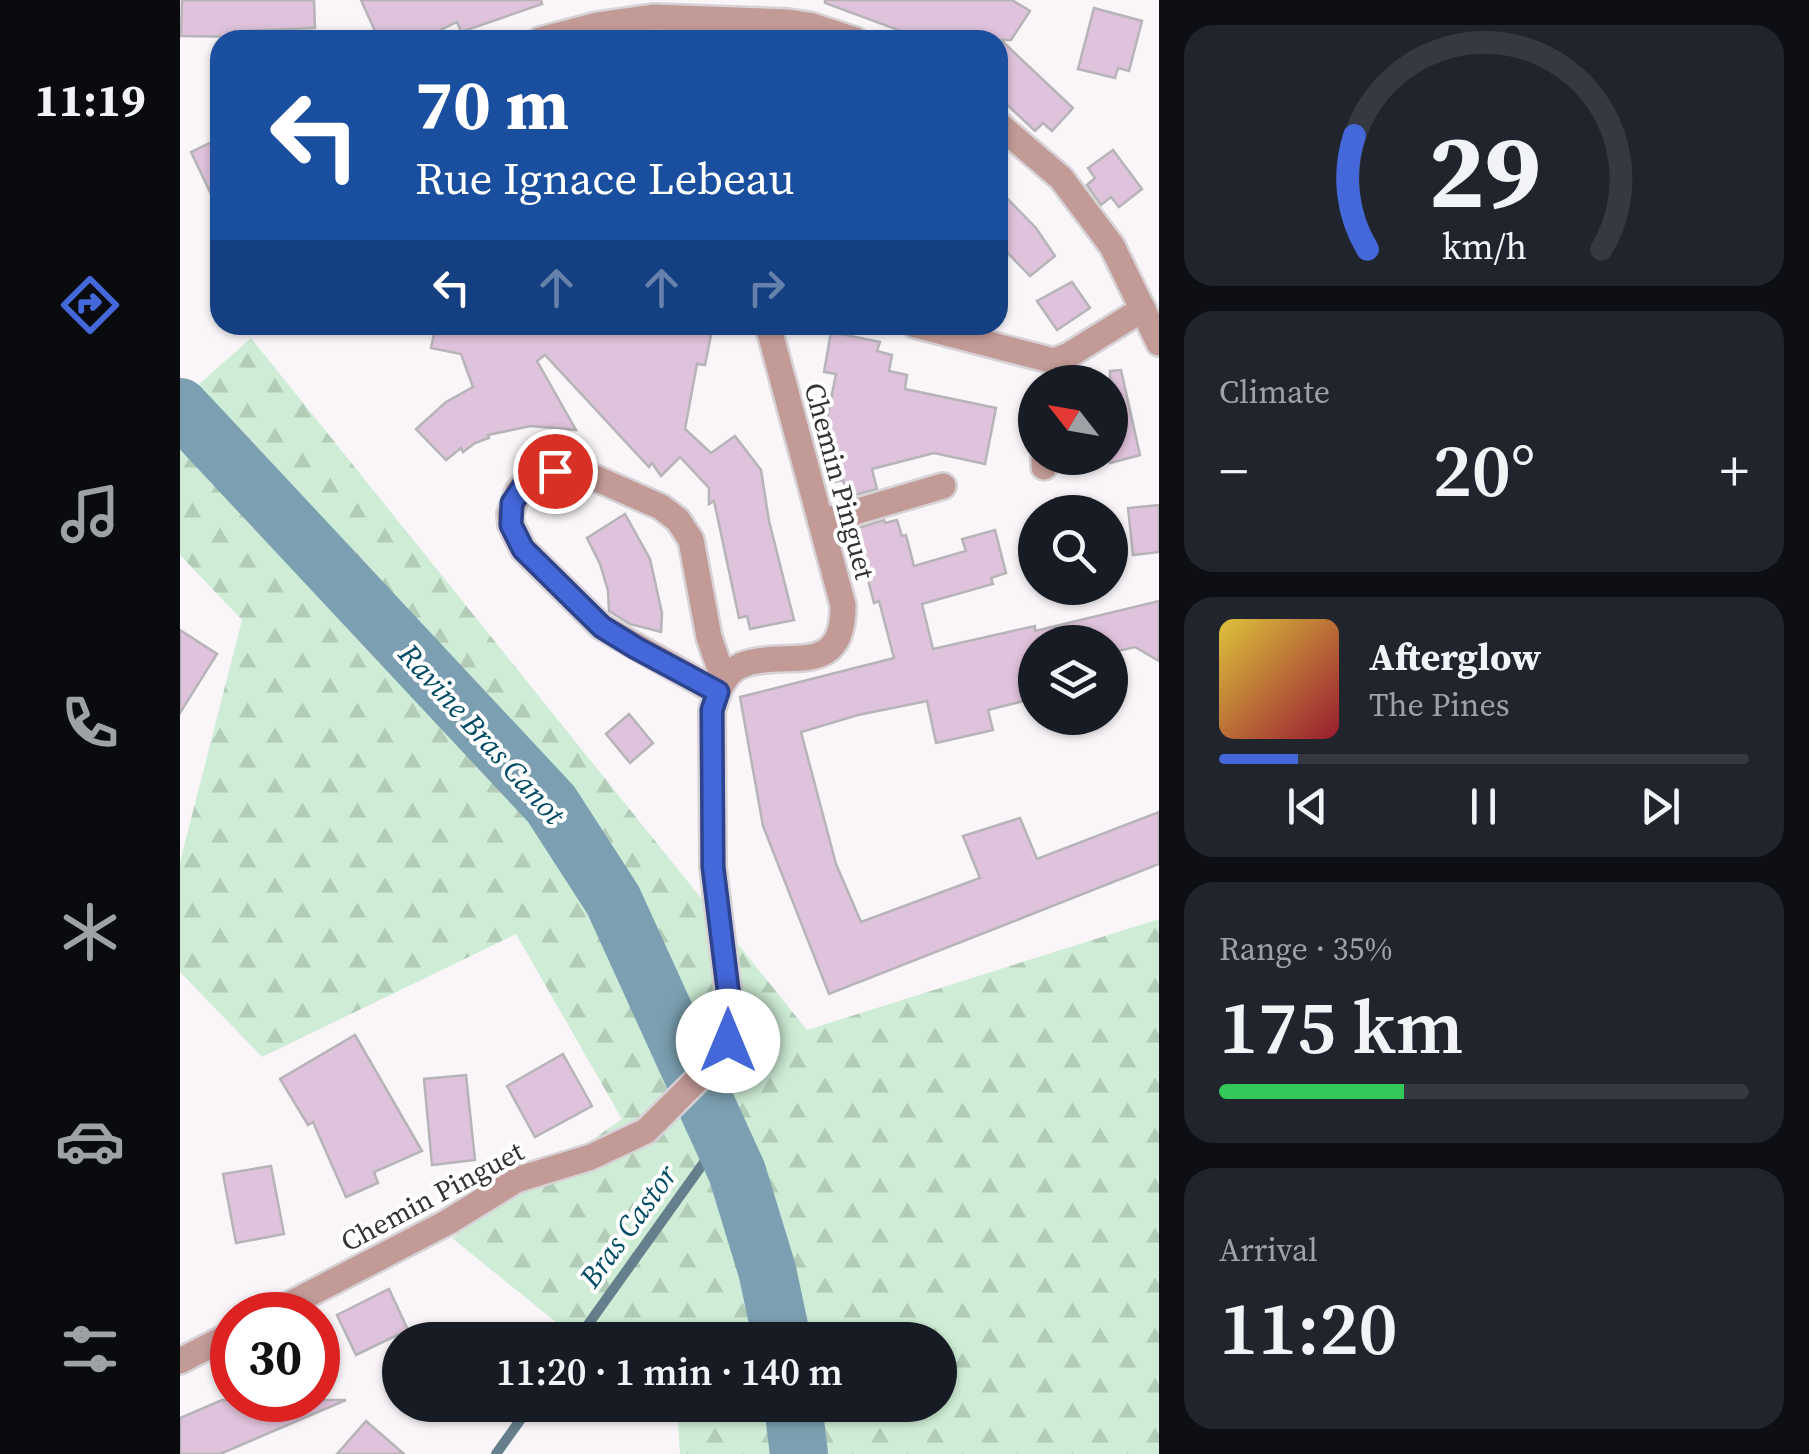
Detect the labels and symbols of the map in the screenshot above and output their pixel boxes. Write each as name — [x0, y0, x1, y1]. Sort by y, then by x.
north arrow — [1018, 365, 1128, 475]
street label: Chemin Pinguet — [796, 379, 885, 584]
pin — [513, 429, 598, 514]
water label: Ravine Bras Canot — [389, 634, 575, 834]
position arrow — [676, 989, 780, 1093]
street label: Chemin Pinguet — [334, 1131, 531, 1260]
water label: Bras Castor — [569, 1156, 687, 1296]
speed limit sign: 30 — [210, 1292, 340, 1422]

